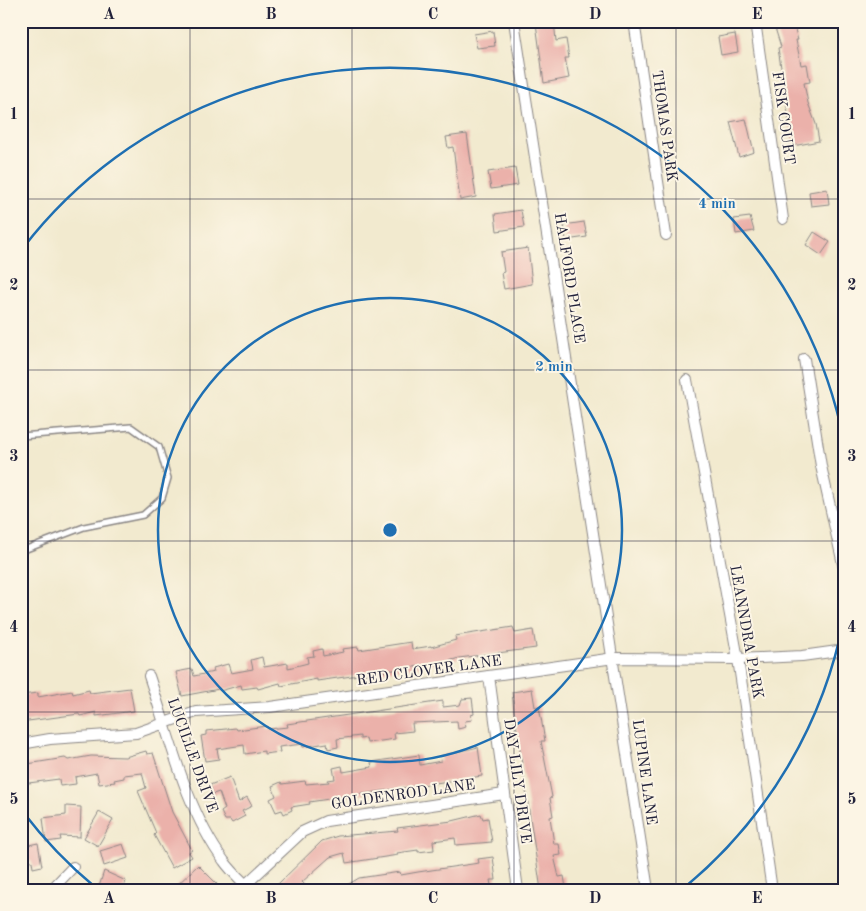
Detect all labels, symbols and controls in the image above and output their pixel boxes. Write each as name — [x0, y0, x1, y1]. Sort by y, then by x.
text: A — [103, 7, 115, 23]
text: B — [265, 7, 277, 23]
text: C — [428, 7, 438, 23]
text: D — [589, 7, 601, 23]
text: E — [751, 7, 763, 23]
street label: THOMAS PARK — [648, 69, 679, 183]
street label: FISK COURT — [769, 71, 796, 166]
text: 1 — [9, 107, 19, 123]
text: 1 — [847, 107, 857, 123]
text: 4 min — [698, 197, 736, 212]
street label: HALFORD PLACE — [551, 212, 586, 345]
text: 2 — [9, 278, 19, 294]
text: 2 — [847, 278, 857, 294]
text: 2 min — [535, 360, 573, 375]
text: 3 — [9, 449, 19, 465]
text: 3 — [847, 449, 857, 465]
centre of rings — [381, 521, 399, 539]
street label: LEANNDRA PARK — [726, 564, 765, 700]
text: 4 — [9, 620, 19, 636]
text: 4 — [847, 620, 857, 636]
street label: RED CLOVER LANE — [356, 654, 503, 689]
street label: LUCILLE DRIVE — [164, 696, 219, 815]
street label: DAY LILY DRIVE — [500, 718, 533, 845]
street label: LUPINE LANE — [629, 718, 658, 826]
street label: GOLDENROD LANE — [330, 778, 476, 813]
text: 5 — [9, 792, 19, 808]
text: 5 — [847, 792, 857, 808]
text: A — [103, 891, 115, 907]
text: B — [265, 891, 277, 907]
text: C — [428, 891, 438, 907]
text: D — [589, 891, 601, 907]
text: E — [751, 891, 763, 907]

